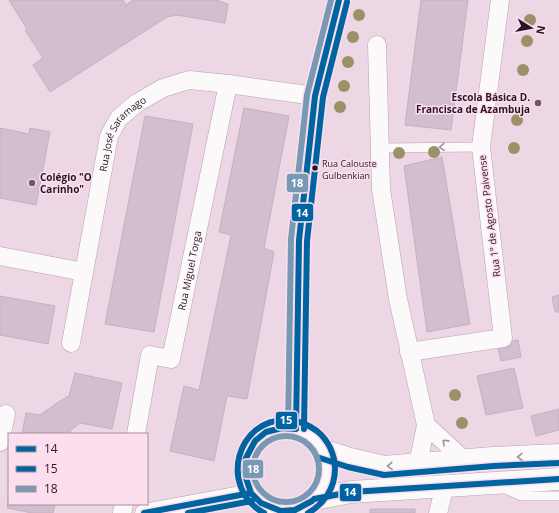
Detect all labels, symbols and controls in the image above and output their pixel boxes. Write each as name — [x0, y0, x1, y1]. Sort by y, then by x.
north arrow — [511, 8, 551, 48]
text: N — [533, 24, 550, 36]
place label: Escola Básica D. Francisca de Azambuja — [416, 90, 530, 116]
street label: Rua José Saramago — [96, 92, 148, 173]
marker: Escola Básica D. Francisca de Azambuja — [533, 98, 543, 108]
one-way arrow — [439, 143, 445, 151]
street label: Rua 1º de Agosto Paivense — [475, 154, 503, 278]
place label: Rua Calouste Gulbenkian — [322, 157, 377, 182]
marker: Rua Calouste Gulbenkian — [310, 163, 320, 173]
place label: Colégio "O Carinho" — [40, 170, 92, 196]
line badge: 18 — [286, 173, 309, 193]
text: 18 — [291, 175, 303, 190]
marker: Colégio "O Carinho" — [27, 178, 37, 188]
line badge: 14 — [291, 203, 314, 222]
text: 14 — [296, 205, 309, 220]
street label: Rua Miguel Torga — [174, 229, 204, 312]
line badge: 15 — [275, 411, 298, 430]
text: 15 — [280, 412, 292, 427]
legend — [8, 433, 148, 505]
text: 14 — [44, 440, 58, 457]
one-way arrow — [442, 440, 450, 447]
one-way arrow — [517, 453, 523, 461]
line badge: 18 — [242, 459, 264, 479]
text: 15 — [44, 460, 58, 477]
text: 18 — [247, 461, 259, 476]
one-way arrow — [387, 462, 393, 470]
text: 18 — [44, 480, 58, 497]
line badge: 14 — [339, 483, 362, 502]
text: 14 — [344, 484, 357, 499]

